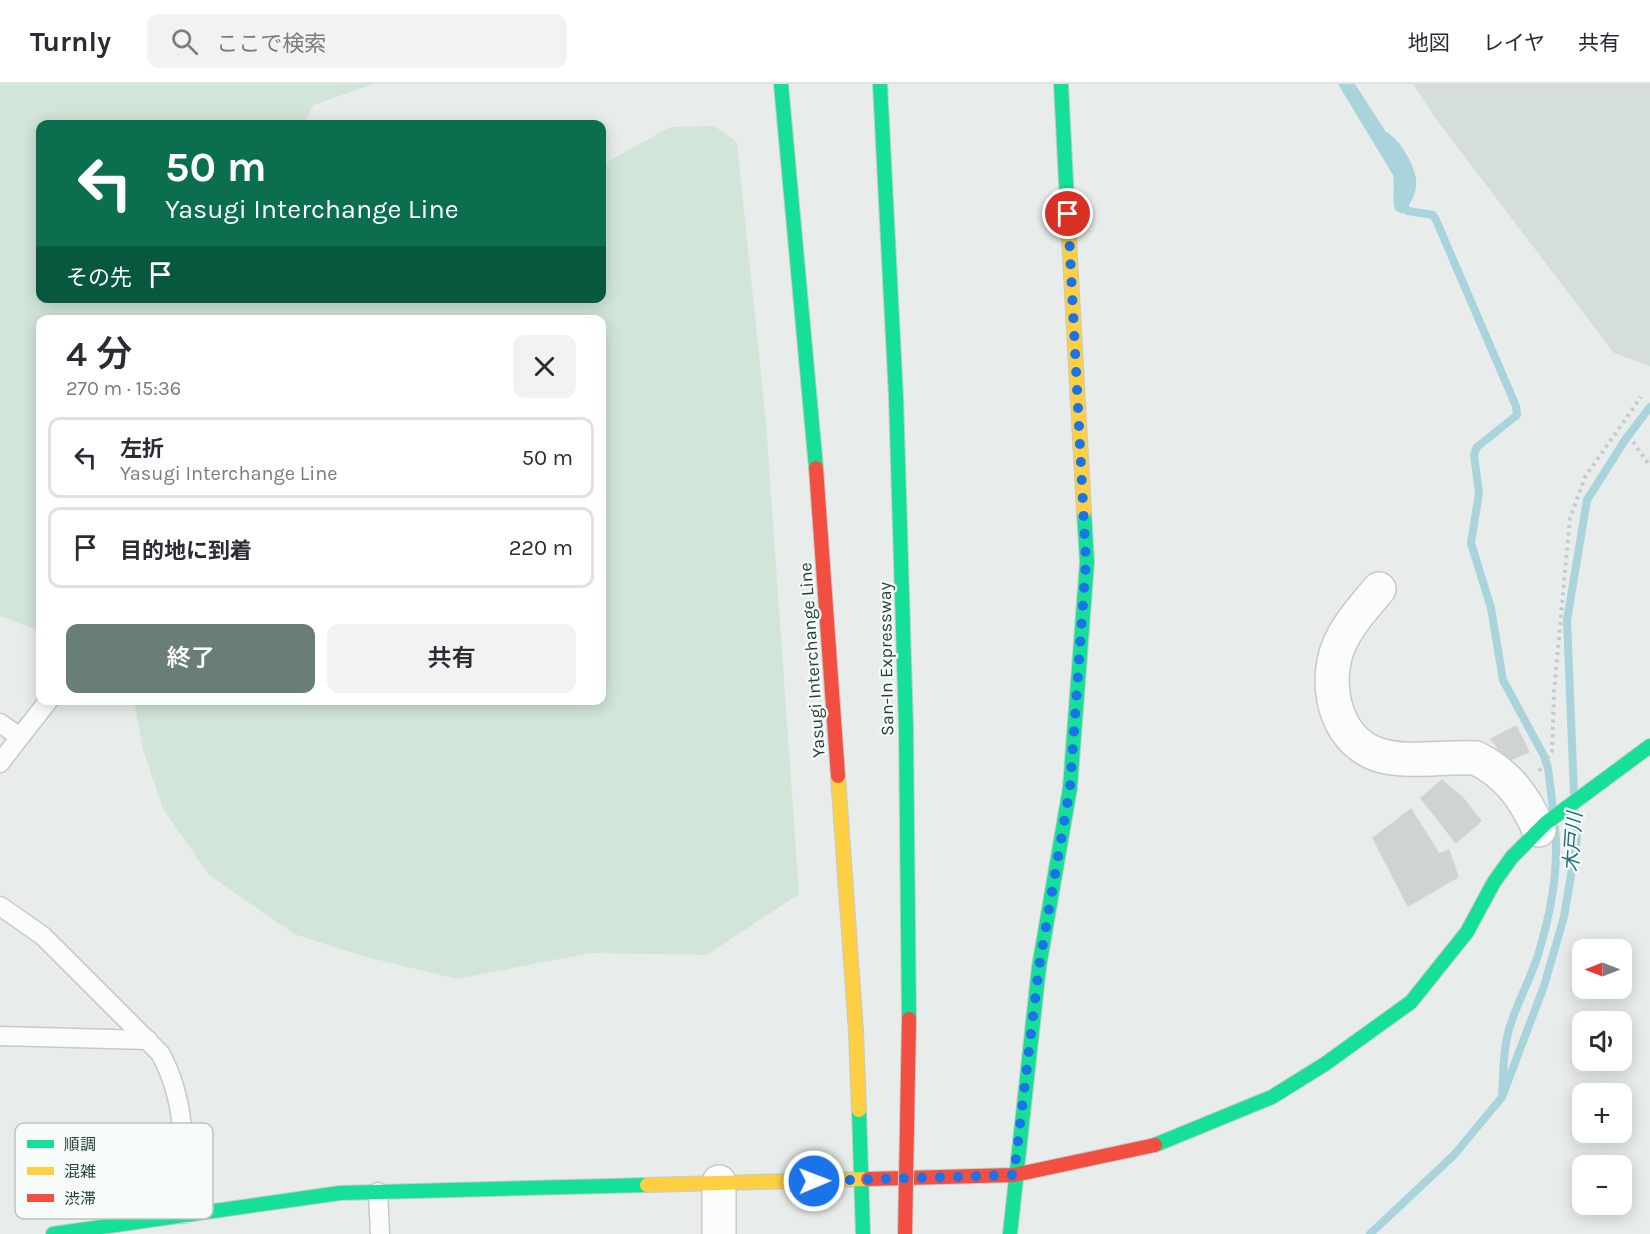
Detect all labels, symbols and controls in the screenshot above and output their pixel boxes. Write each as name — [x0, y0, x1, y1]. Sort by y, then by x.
search box — [147, 14, 567, 68]
text: Turnly — [30, 25, 111, 58]
icon: search — [168, 25, 201, 58]
text: ここで検索 — [216, 31, 326, 57]
text: 地図 — [1408, 31, 1450, 55]
text: レイヤ — [1483, 31, 1545, 55]
text: 共有 — [1578, 31, 1620, 55]
text: 50 m — [165, 142, 267, 192]
icon: left — [66, 144, 144, 222]
pin — [1042, 188, 1093, 239]
text: Yasugi Interchange Line — [165, 193, 459, 225]
icon: arrive — [1051, 197, 1084, 230]
icon: arrive — [144, 258, 177, 291]
text: その先 — [66, 265, 132, 291]
text: 4 分 — [66, 333, 132, 375]
button: close — [513, 335, 576, 398]
text: 270 m · 15:36 — [66, 377, 181, 400]
text: 左折 — [120, 436, 164, 462]
icon: left — [69, 441, 102, 474]
text: 50 m — [522, 445, 573, 471]
text: Yasugi Interchange Line — [120, 462, 338, 485]
icon: arrive — [69, 531, 102, 564]
text: 220 m — [509, 535, 573, 561]
text: 目的地に到着 — [120, 538, 252, 564]
street label: Yasugi Interchange Line — [794, 562, 830, 758]
street label: San-In Expressway — [874, 581, 898, 736]
button: 終了 — [66, 624, 315, 693]
button: 共有 — [327, 624, 576, 693]
water label: 木戸川 — [1559, 809, 1587, 873]
north arrow — [1572, 939, 1632, 999]
map controls — [1572, 939, 1632, 1215]
button: sound — [1572, 1011, 1632, 1071]
button: + — [1572, 1083, 1632, 1143]
legend — [15, 1123, 213, 1219]
text: 順調 — [64, 1135, 96, 1154]
position arrow — [782, 1149, 846, 1213]
button: − — [1572, 1155, 1632, 1215]
text: 混雑 — [64, 1162, 96, 1181]
text: 渋滞 — [64, 1189, 96, 1208]

